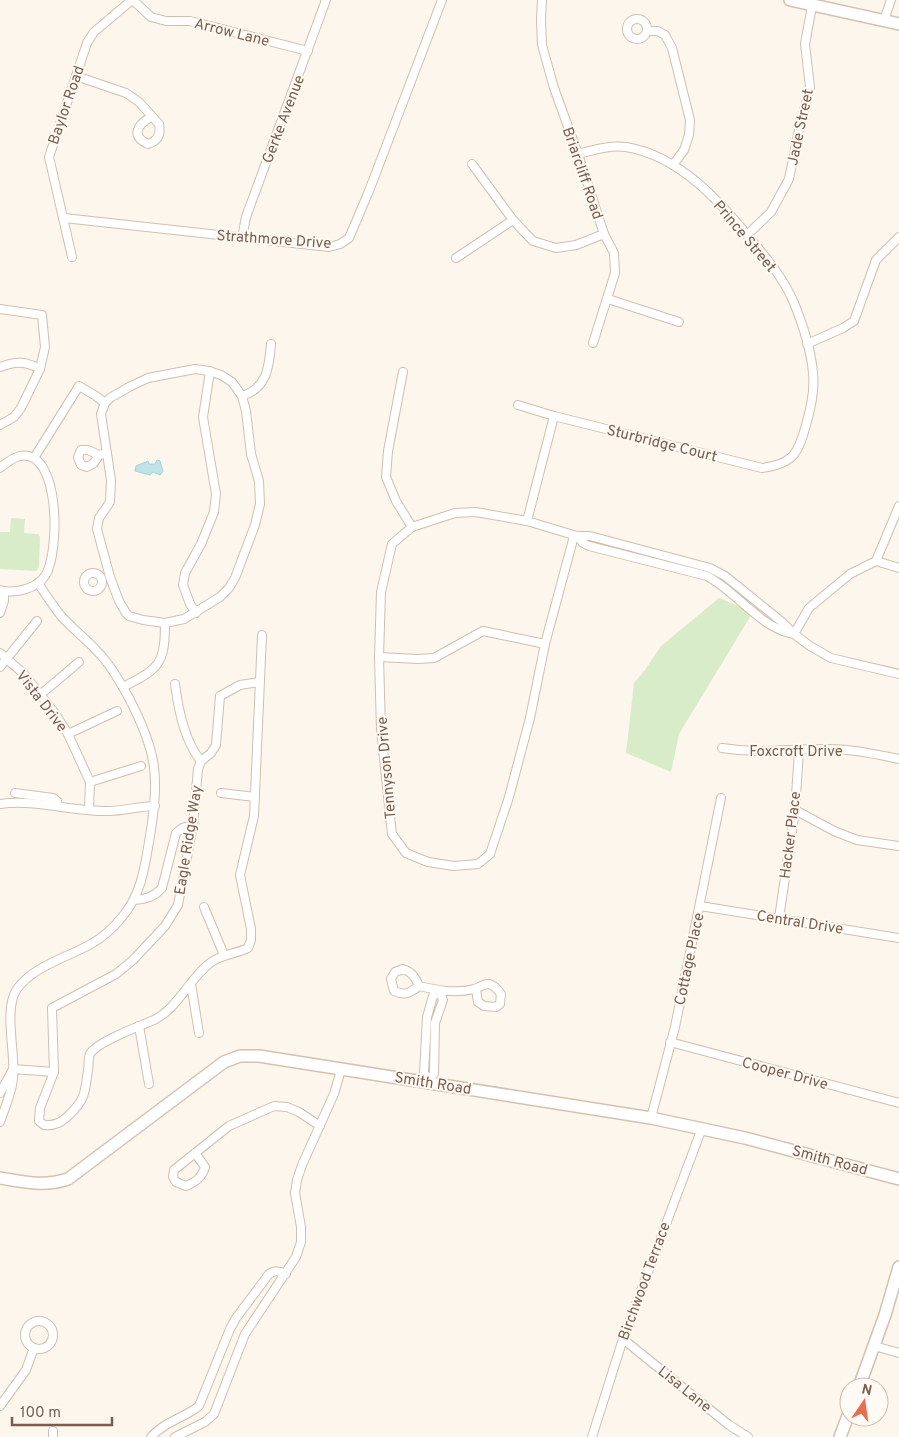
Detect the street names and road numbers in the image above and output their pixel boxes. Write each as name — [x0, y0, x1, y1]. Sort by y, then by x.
street label: Arrow Lane — [192, 15, 271, 52]
street label: Baylor Road — [45, 64, 90, 147]
street label: Gerke Avenue — [259, 73, 310, 166]
street label: Jade Street — [784, 87, 819, 167]
street label: Briarcliff Road — [557, 125, 606, 222]
street label: Prince Street — [708, 197, 779, 277]
street label: Strathmore Drive — [216, 227, 332, 254]
street label: Sturbridge Court — [604, 422, 719, 467]
street label: Vista Drive — [11, 667, 71, 737]
street label: Tennyson Drive — [374, 716, 401, 820]
street label: Foxcroft Drive — [749, 743, 843, 762]
street label: Eagle Ridge Way — [171, 784, 208, 896]
street label: Hacker Place — [777, 790, 806, 880]
street label: Central Drive — [755, 907, 845, 940]
street label: Cottage Place — [671, 911, 710, 1007]
street label: Cooper Drive — [739, 1054, 830, 1095]
street label: Smith Road — [393, 1069, 473, 1100]
street label: Smith Road — [790, 1142, 870, 1181]
street label: Birchwood Terrace — [615, 1220, 676, 1343]
street label: Lisa Lane — [653, 1363, 715, 1418]

